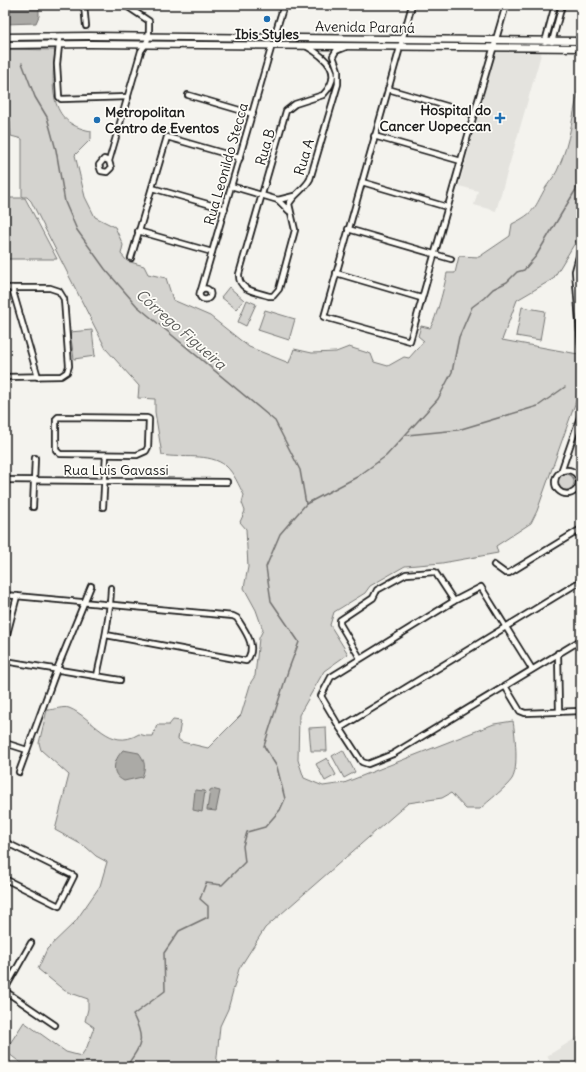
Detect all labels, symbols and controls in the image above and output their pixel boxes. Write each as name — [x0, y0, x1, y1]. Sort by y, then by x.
marker: Ibis Styles — [262, 14, 272, 24]
street label: Avenida Paraná — [315, 17, 415, 37]
place label: Ibis Styles — [235, 25, 300, 43]
street label: Rua Leonildo Stecca — [200, 101, 252, 227]
place label: Hospital do Cancer Uopeccan — [379, 101, 491, 135]
place label: Metropolitan Centro de Eventos — [105, 103, 220, 137]
marker: Hospital do Cancer Uopeccan — [494, 112, 506, 124]
marker: Metropolitan Centro de Eventos — [92, 115, 102, 125]
street label: Rua B — [251, 127, 279, 167]
street label: Rua A — [290, 137, 318, 177]
water label: Córrego Figueira — [132, 285, 231, 374]
street label: Rua Luis Gavassi — [63, 461, 169, 479]

